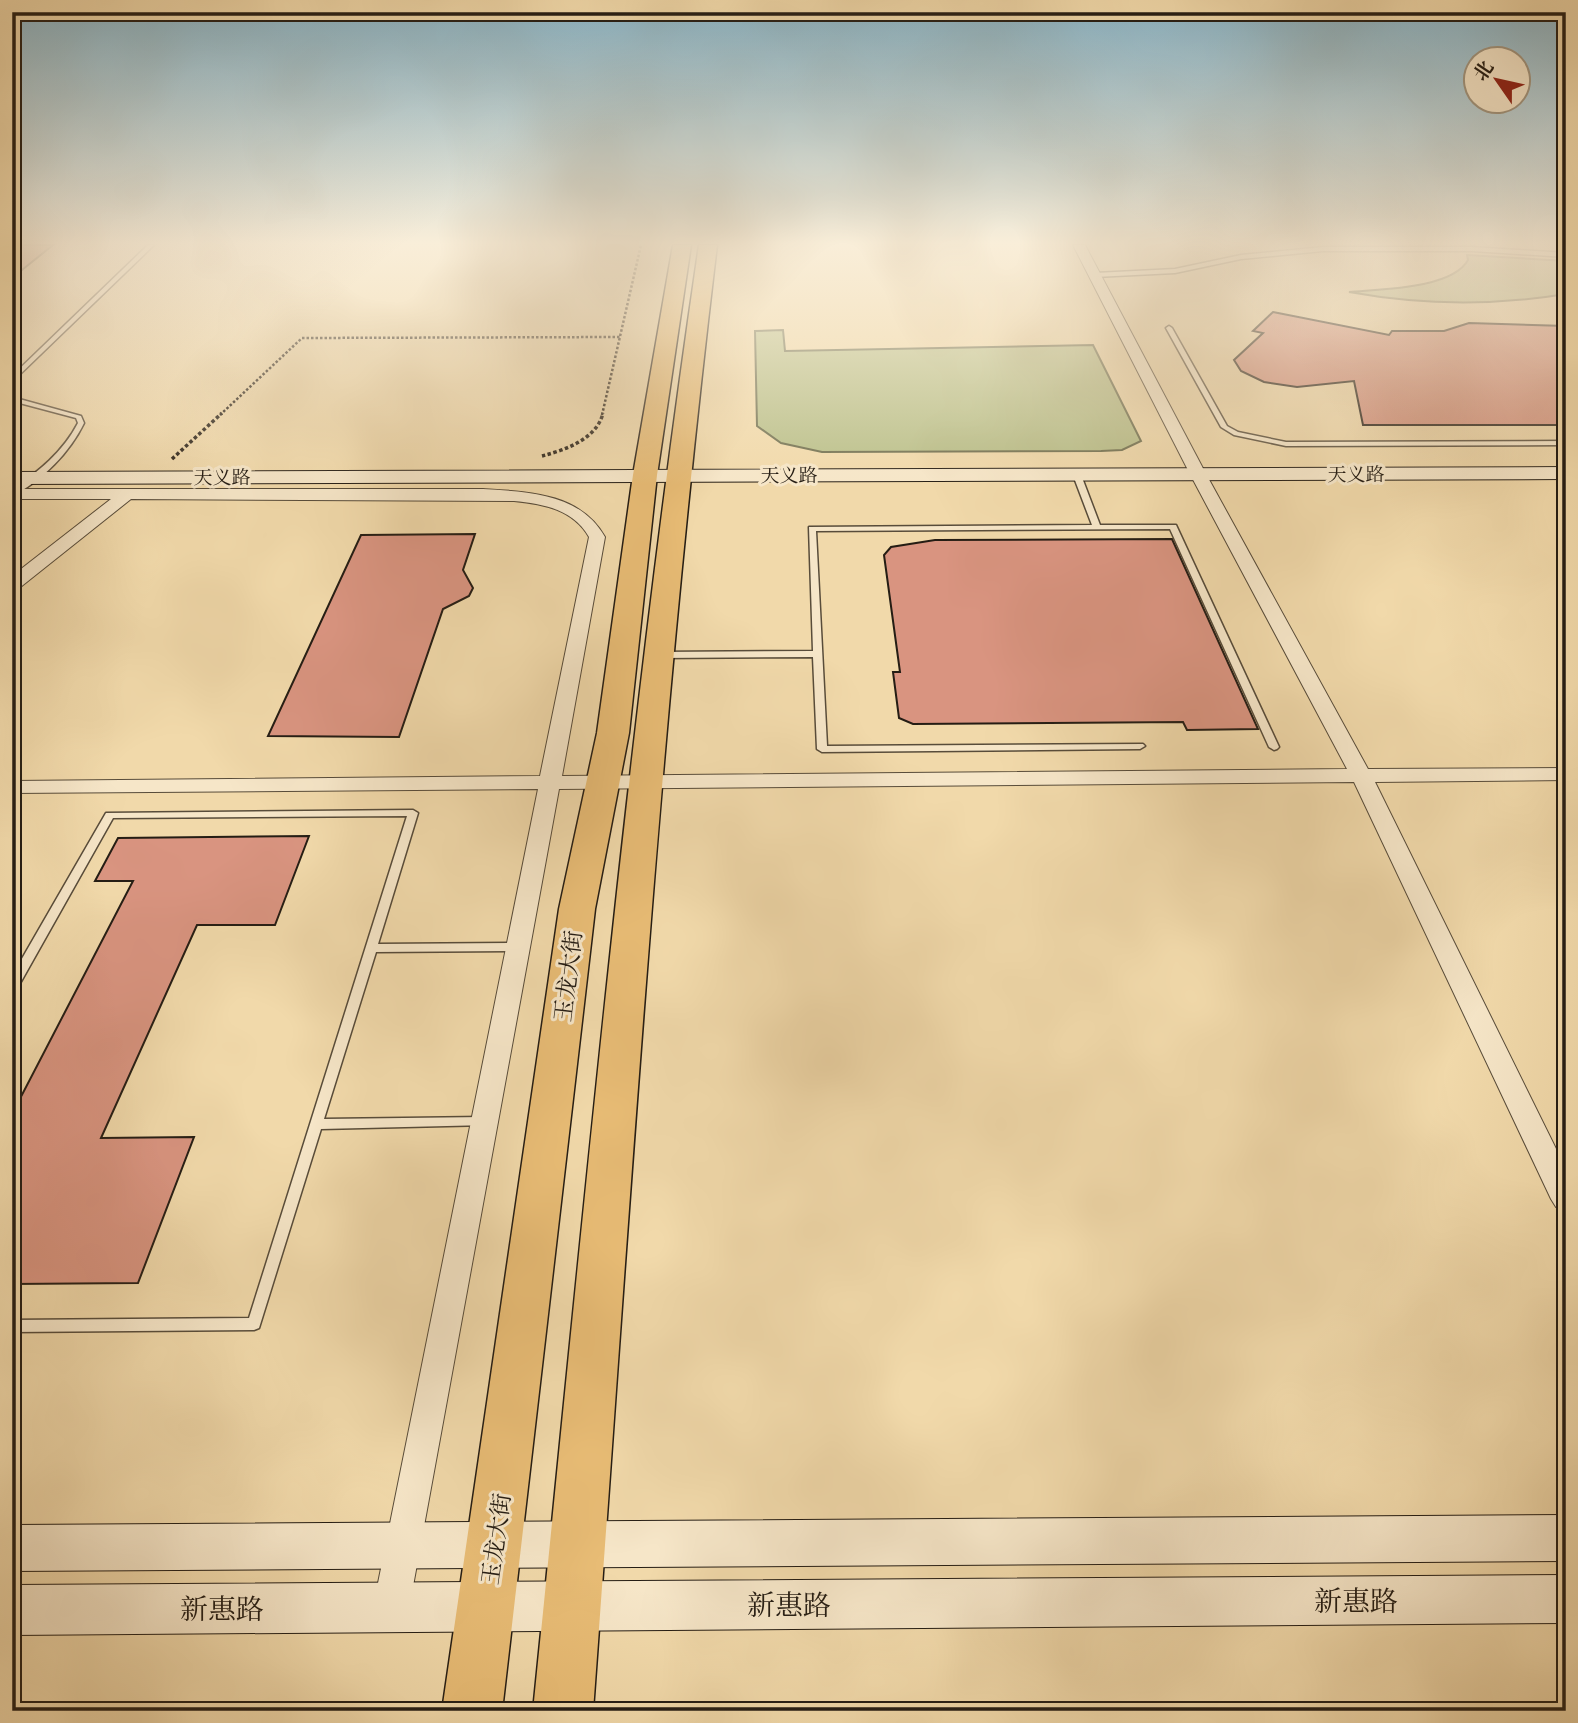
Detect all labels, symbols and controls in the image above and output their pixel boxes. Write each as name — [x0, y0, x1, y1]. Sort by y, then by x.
north arrow — [1462, 46, 1532, 116]
text: 北 — [1466, 55, 1500, 86]
street label: 天义路 — [1327, 460, 1385, 488]
street label: 天义路 — [760, 461, 818, 489]
street label: 天义路 — [193, 463, 251, 491]
street label: 玉龙大街 — [546, 928, 589, 1024]
street label: 玉龙大街 — [473, 1491, 518, 1587]
street label: 新惠路 — [1314, 1580, 1398, 1621]
street label: 新惠路 — [747, 1584, 831, 1625]
street label: 新惠路 — [180, 1588, 264, 1629]

